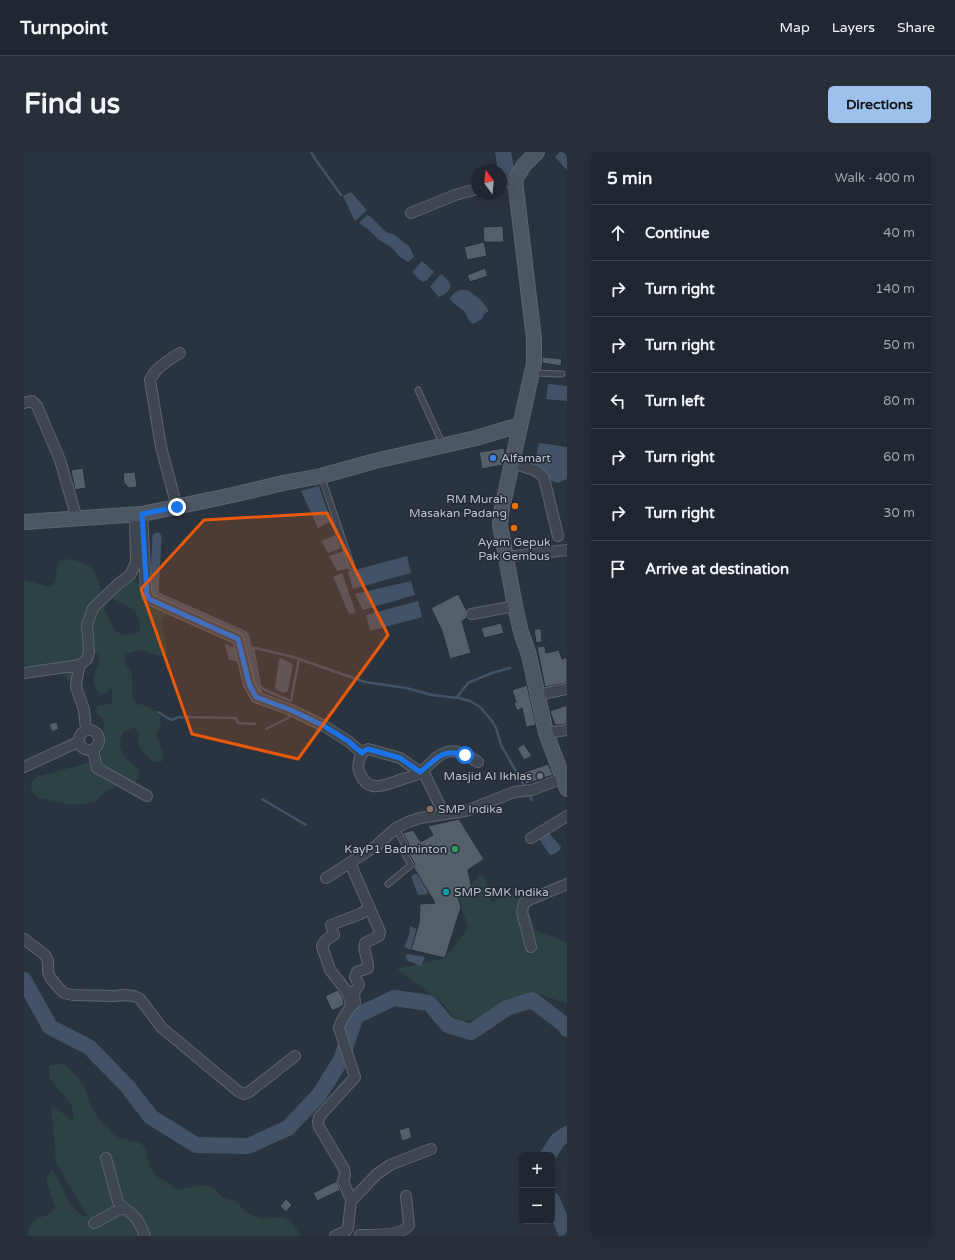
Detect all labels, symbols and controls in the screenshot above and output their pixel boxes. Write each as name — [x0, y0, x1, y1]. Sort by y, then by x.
text: Turnpoint — [20, 17, 108, 39]
text: Map — [780, 19, 810, 36]
text: Layers — [832, 19, 875, 36]
text: Share — [897, 19, 935, 36]
button: Directions — [828, 86, 931, 123]
text: Find us — [24, 87, 120, 121]
north arrow — [471, 164, 507, 200]
text: 5 min — [607, 168, 652, 189]
text: Walk · 400 m — [835, 170, 915, 186]
icon: ahead — [607, 222, 629, 244]
text: Continue — [645, 224, 709, 242]
text: 40 m — [883, 225, 915, 241]
icon: right — [607, 278, 629, 300]
text: Turn right — [645, 280, 715, 298]
text: 140 m — [875, 281, 915, 297]
icon: right — [607, 334, 629, 356]
text: Turn right — [645, 336, 715, 354]
text: 50 m — [883, 337, 915, 353]
icon: left — [607, 390, 629, 412]
text: Turn left — [645, 392, 705, 410]
text: 80 m — [883, 393, 915, 409]
icon: right — [607, 446, 629, 468]
text: Turn right — [645, 448, 715, 466]
text: 60 m — [883, 449, 915, 465]
place label: Alfamart — [501, 451, 551, 465]
marker: Alfamart — [488, 453, 498, 463]
place label: RM Murah Masakan Padang — [409, 492, 507, 520]
route end — [168, 498, 186, 516]
marker: RM Murah Masakan Padang — [510, 501, 520, 511]
icon: right — [607, 502, 629, 524]
text: Turn right — [645, 504, 715, 522]
text: 30 m — [883, 505, 915, 521]
marker: Ayam Gepuk Pak Gembus — [509, 523, 519, 533]
place label: Ayam Gepuk Pak Gembus — [477, 535, 551, 563]
icon: arrive — [607, 558, 629, 580]
text: Arrive at destination — [645, 560, 789, 578]
route start — [456, 746, 474, 764]
place label: Masjid Al Ikhlas — [444, 769, 532, 783]
marker: Masjid Al Ikhlas — [535, 771, 545, 781]
place label: SMP Indika — [438, 802, 503, 816]
marker: SMP Indika — [425, 804, 435, 814]
place label: KayP1 Badminton — [344, 842, 447, 856]
marker: KayP1 Badminton — [450, 844, 460, 854]
place label: SMP SMK Indika — [454, 885, 549, 899]
marker: SMP SMK Indika — [441, 887, 451, 897]
map controls — [519, 1152, 555, 1224]
button: + — [519, 1152, 555, 1188]
button: − — [519, 1188, 555, 1224]

